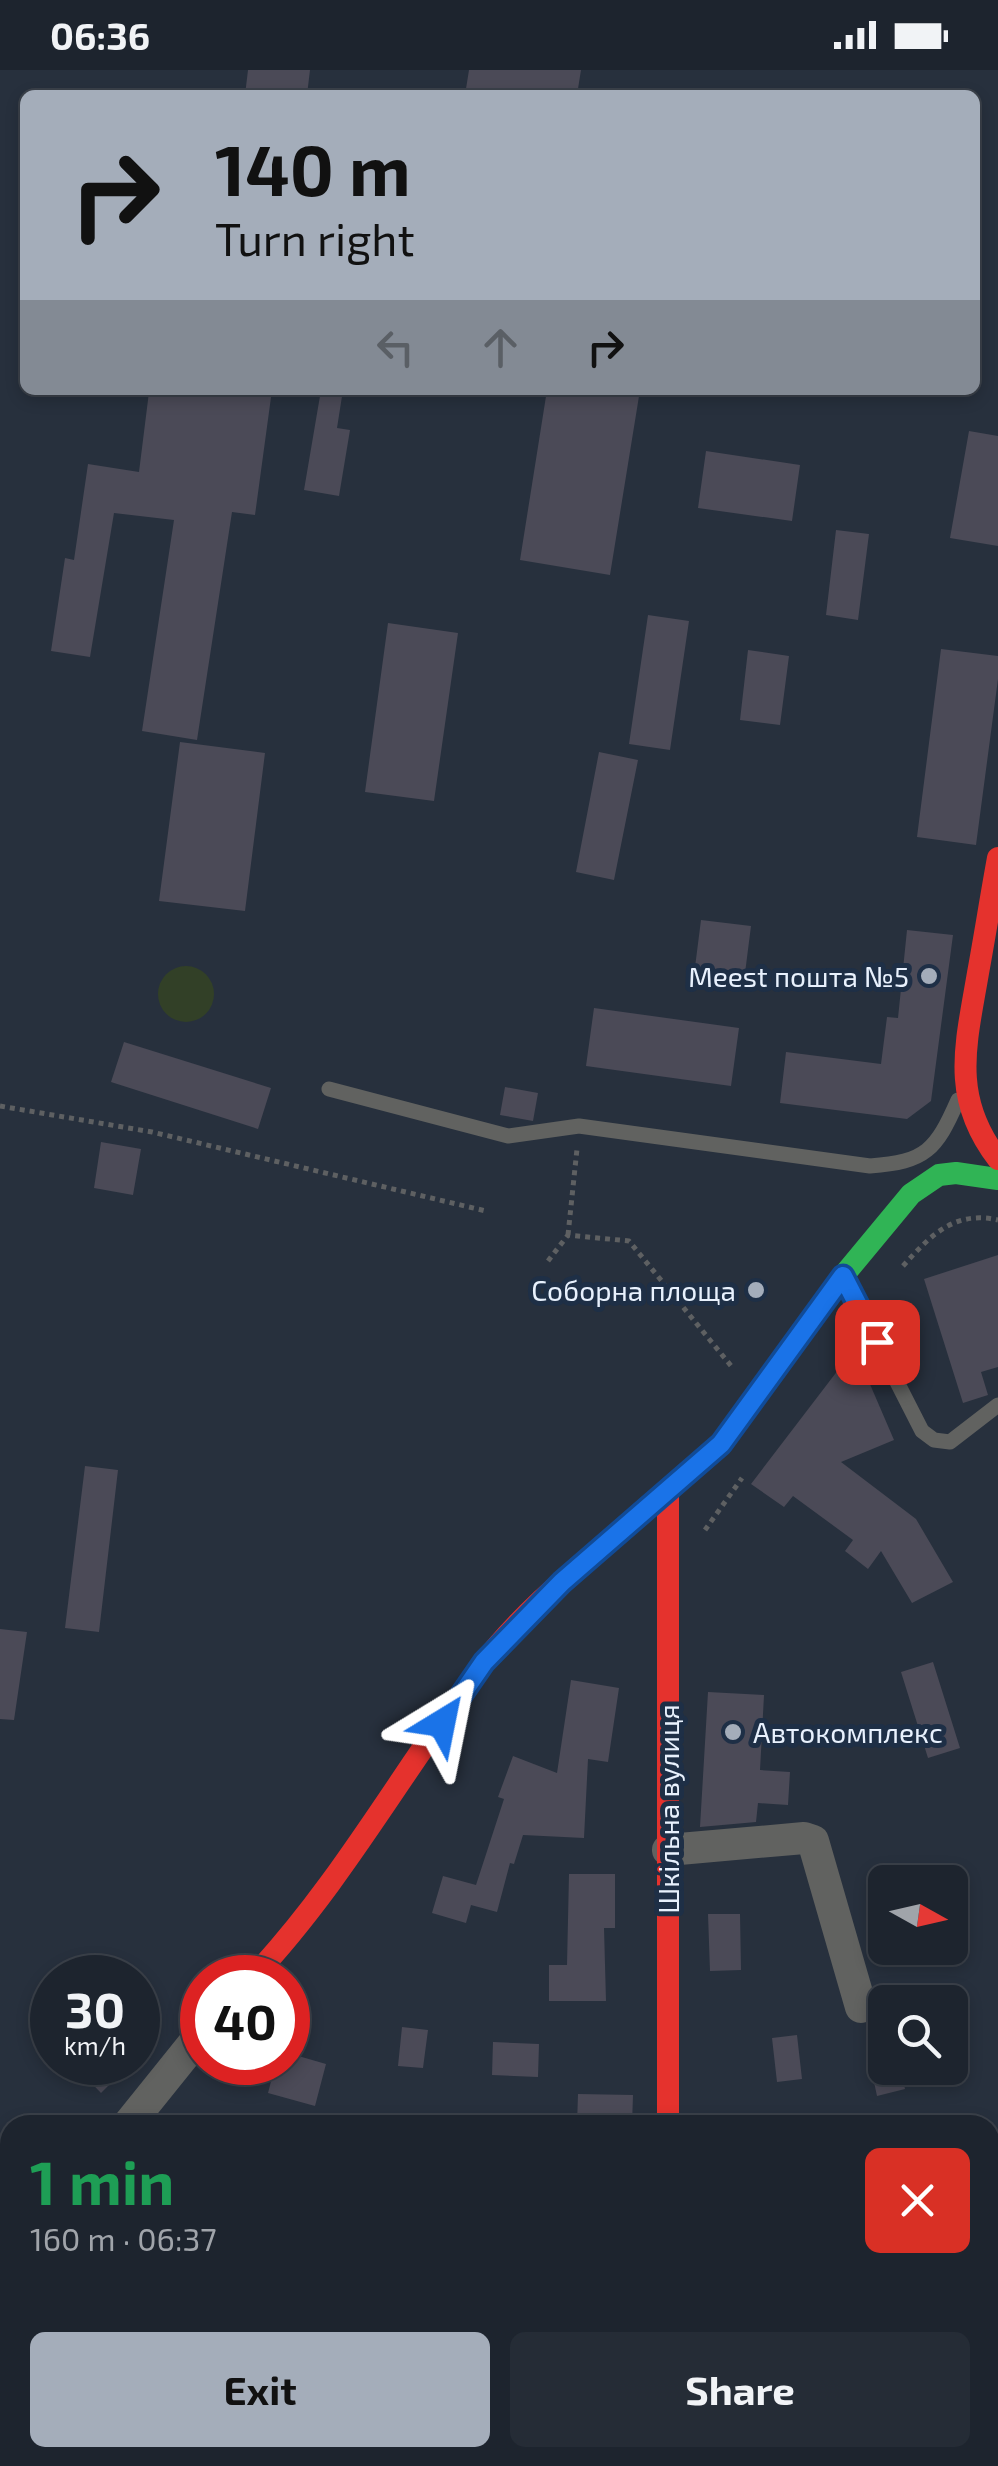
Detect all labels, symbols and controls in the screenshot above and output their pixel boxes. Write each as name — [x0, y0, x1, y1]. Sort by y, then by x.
text: 06:36 — [50, 12, 150, 58]
text: 140 m — [215, 126, 411, 210]
icon: right — [50, 130, 180, 260]
text: Turn right — [215, 211, 415, 265]
icon: left — [368, 320, 423, 375]
icon: ahead — [473, 320, 528, 375]
icon: right — [578, 320, 633, 375]
place label: Meest пошта №5 — [688, 959, 909, 993]
marker: Meest пошта №5 — [918, 965, 940, 987]
place label: Соборна площа — [531, 1273, 736, 1307]
marker: Соборна площа — [745, 1279, 767, 1301]
pin — [835, 1300, 920, 1385]
icon: arrive — [850, 1315, 905, 1370]
position arrow — [390, 1671, 494, 1775]
street label: Шкільна вулиця — [651, 1704, 685, 1914]
place label: Автокомплекс — [753, 1715, 943, 1749]
marker: Автокомплекс — [722, 1721, 744, 1743]
north arrow — [868, 1865, 968, 1965]
map controls — [868, 1865, 968, 2085]
speed limit sign: 40 — [180, 1955, 310, 2085]
text: 30 — [65, 1978, 125, 2038]
button: search — [868, 1985, 968, 2085]
text: km/h — [64, 2030, 126, 2060]
text: 1 min — [30, 2145, 174, 2217]
button: close — [865, 2148, 970, 2253]
text: 160 m · 06:37 — [30, 2219, 217, 2257]
button: Exit — [30, 2332, 490, 2447]
button: Share — [510, 2332, 970, 2447]

